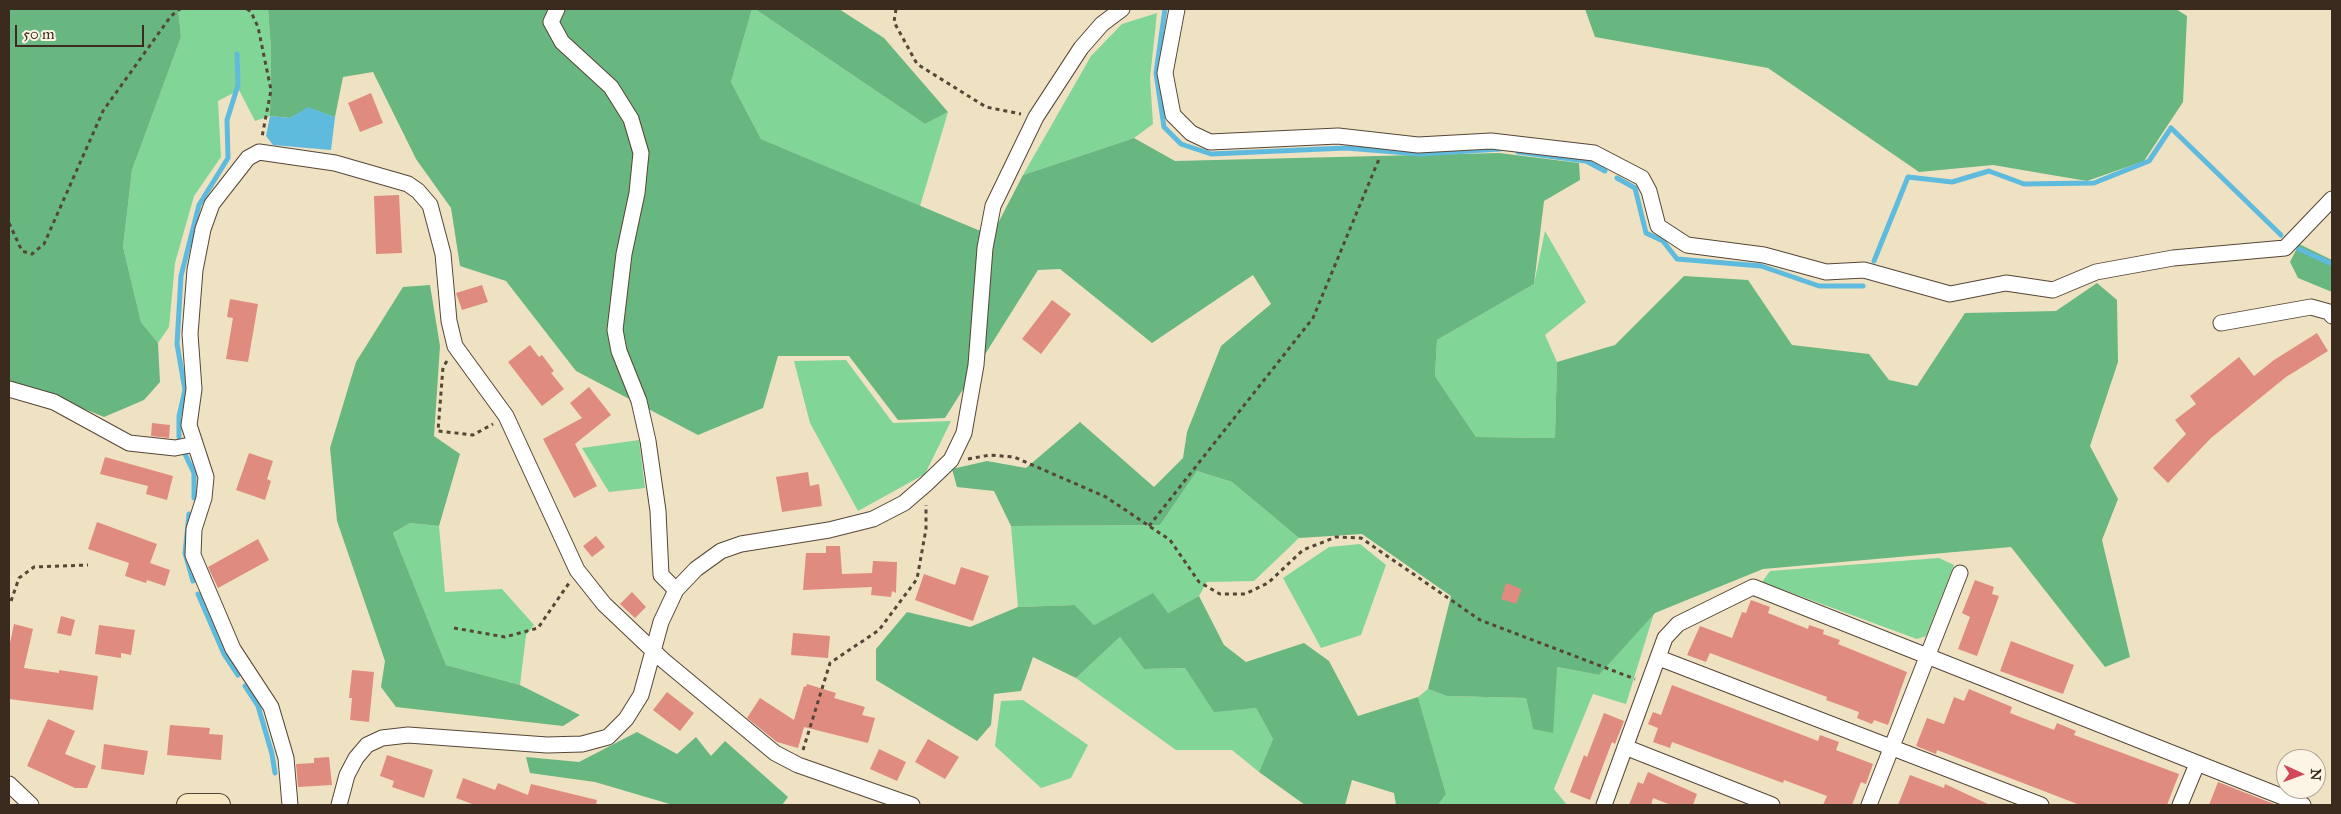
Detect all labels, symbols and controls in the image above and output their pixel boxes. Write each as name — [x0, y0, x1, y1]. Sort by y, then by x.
scale bar — [18, 15, 146, 47]
text: 50 m — [23, 25, 55, 43]
north arrow — [2276, 749, 2326, 799]
text: N — [2307, 768, 2324, 781]

